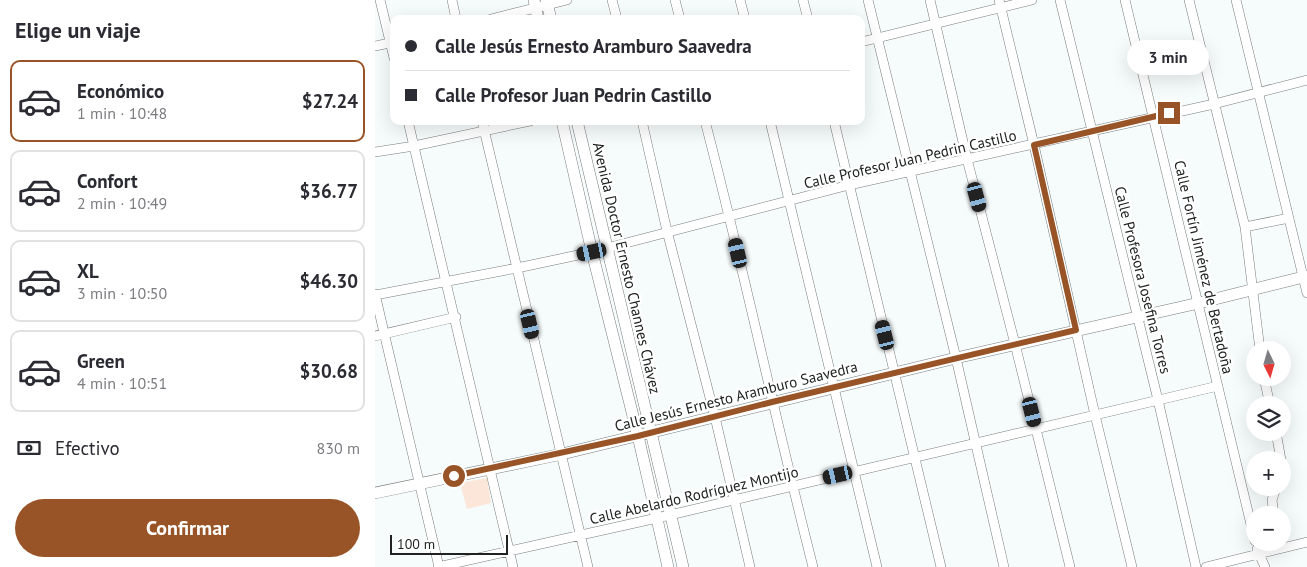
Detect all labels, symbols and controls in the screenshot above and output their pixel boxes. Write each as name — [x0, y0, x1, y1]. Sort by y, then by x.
text: Elige un viaje — [15, 16, 141, 44]
text: Calle Jesús Ernesto Aramburo Saavedra — [435, 34, 752, 58]
callout: 3 min — [1128, 41, 1210, 76]
text: 3 min — [1148, 47, 1188, 67]
icon: car — [17, 79, 62, 124]
text: Económico — [77, 79, 164, 103]
text: Calle Profesor Juan Pedrin Castillo — [435, 83, 712, 107]
text: $27.24 — [302, 89, 358, 113]
route end — [1158, 102, 1180, 124]
text: 1 min · 10:48 — [77, 103, 167, 123]
street label: Calle Profesor Juan Pedrin Castillo — [802, 125, 1018, 193]
street label: Avenida Doctor Ernesto Channes Chávez — [589, 140, 665, 396]
street label: Calle Fortín Jiménez de Bertadoña — [1170, 158, 1238, 376]
icon: car — [17, 169, 62, 214]
text: Confort — [77, 169, 138, 193]
text: $36.77 — [299, 179, 358, 203]
car — [965, 181, 988, 213]
street label: Calle Profesora Josefina Torres — [1111, 184, 1175, 376]
text: 2 min · 10:49 — [77, 193, 167, 213]
car — [727, 237, 748, 269]
car — [575, 242, 608, 262]
icon: car — [17, 259, 62, 304]
text: XL — [77, 259, 99, 283]
text: $46.30 — [299, 269, 358, 293]
text: 3 min · 10:50 — [77, 283, 167, 303]
car — [519, 308, 540, 340]
car — [874, 319, 895, 351]
north arrow — [1246, 341, 1291, 386]
map controls — [1246, 341, 1291, 551]
icon: car — [17, 349, 62, 394]
text: Green — [77, 349, 125, 373]
street label: Calle Jesús Ernesto Aramburo Saavedra — [613, 357, 859, 435]
text: $30.68 — [299, 359, 358, 383]
text: 4 min · 10:51 — [77, 373, 167, 393]
car — [1021, 396, 1042, 428]
button: layers — [1246, 396, 1291, 441]
icon: cash — [15, 434, 43, 462]
text: Efectivo — [55, 436, 120, 460]
text: 830 m — [317, 438, 360, 458]
button: + — [1246, 451, 1291, 496]
street label: Calle Abelardo Rodríguez Montijo — [588, 462, 800, 528]
car — [821, 464, 854, 486]
route start — [443, 465, 465, 487]
button: Confirmar — [15, 499, 360, 557]
button: − — [1246, 506, 1291, 551]
scale bar — [390, 532, 507, 555]
text: 100 m — [397, 535, 435, 553]

